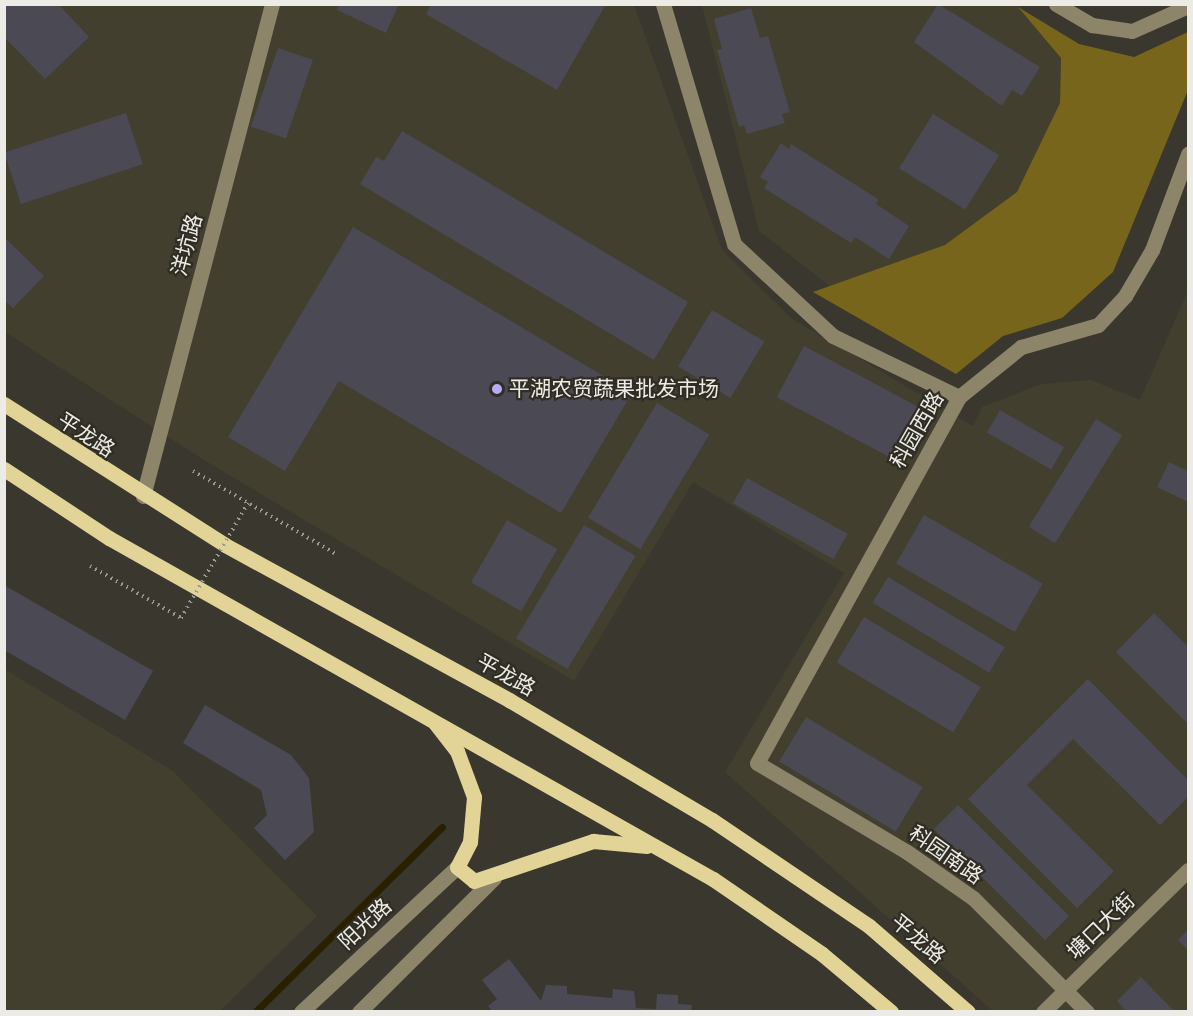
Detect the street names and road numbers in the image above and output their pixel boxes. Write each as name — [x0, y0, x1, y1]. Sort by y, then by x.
street label: 洋坑路 — [167, 211, 207, 279]
street label: 科园西路 — [885, 387, 949, 473]
street label: 平龙路 — [53, 407, 119, 463]
street label: 平龙路 — [472, 649, 540, 701]
street label: 科园南路 — [904, 821, 988, 889]
street label: 塘口大街 — [1062, 888, 1140, 964]
street label: 阳光路 — [333, 893, 397, 955]
street label: 平龙路 — [886, 909, 950, 969]

